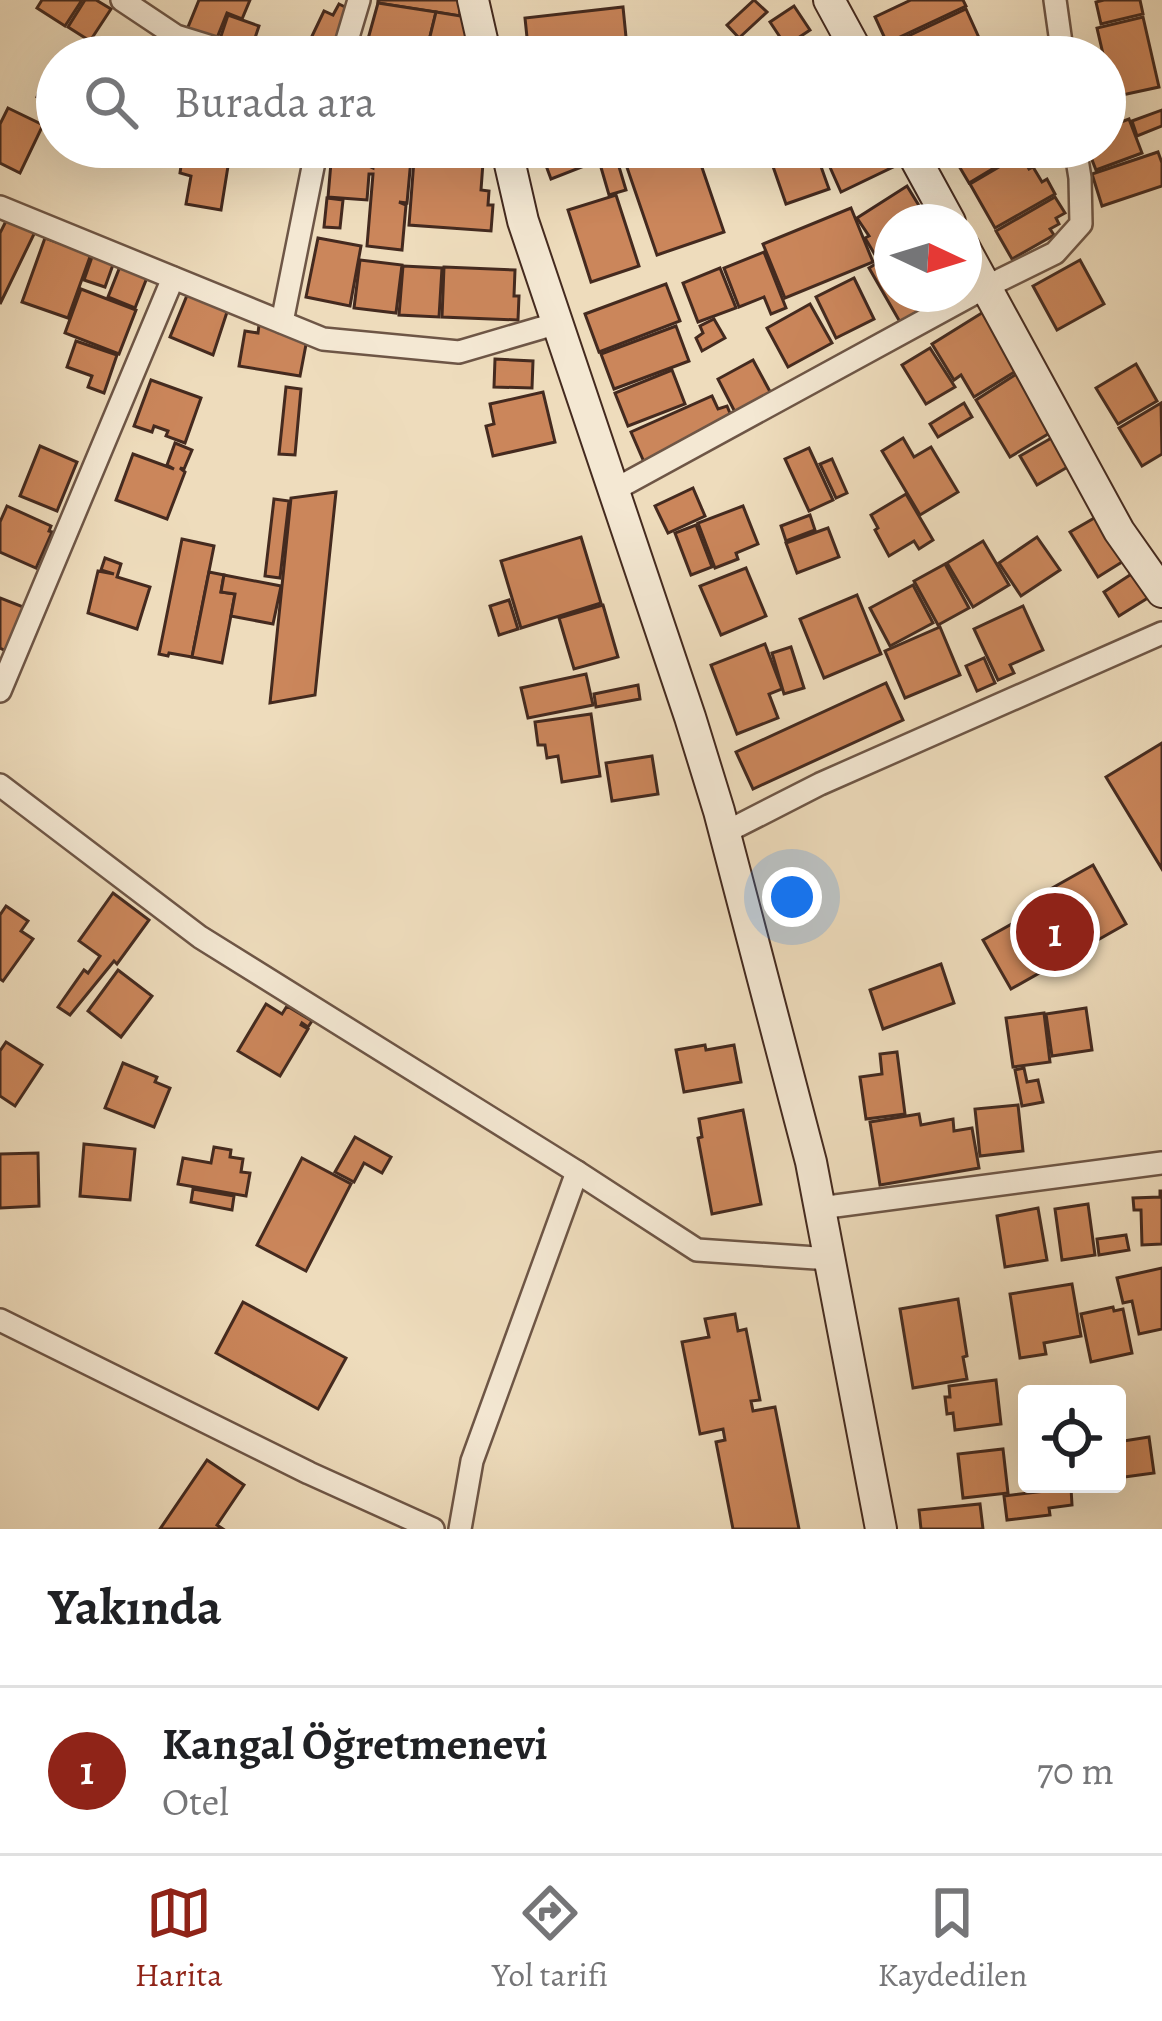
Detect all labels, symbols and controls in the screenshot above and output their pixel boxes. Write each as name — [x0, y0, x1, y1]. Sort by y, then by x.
search box — [36, 36, 1126, 168]
icon: search — [78, 69, 144, 135]
text: Burada ara — [174, 71, 376, 133]
north arrow — [874, 204, 982, 312]
your location — [762, 867, 822, 927]
pin: 1 — [1016, 887, 1094, 977]
map controls — [1018, 1385, 1126, 1493]
button: locate — [1018, 1385, 1126, 1493]
text: Yakında — [48, 1572, 222, 1642]
text: Kangal Öğretmenevi — [162, 1713, 548, 1775]
text: 1 — [80, 1744, 94, 1797]
text: 70 m — [1037, 1744, 1114, 1797]
text: Otel — [162, 1775, 229, 1828]
tab: Harita — [135, 1880, 223, 1997]
tab: Yol tarifi — [492, 1880, 608, 1997]
tab: Kaydedilen — [877, 1880, 1027, 1997]

